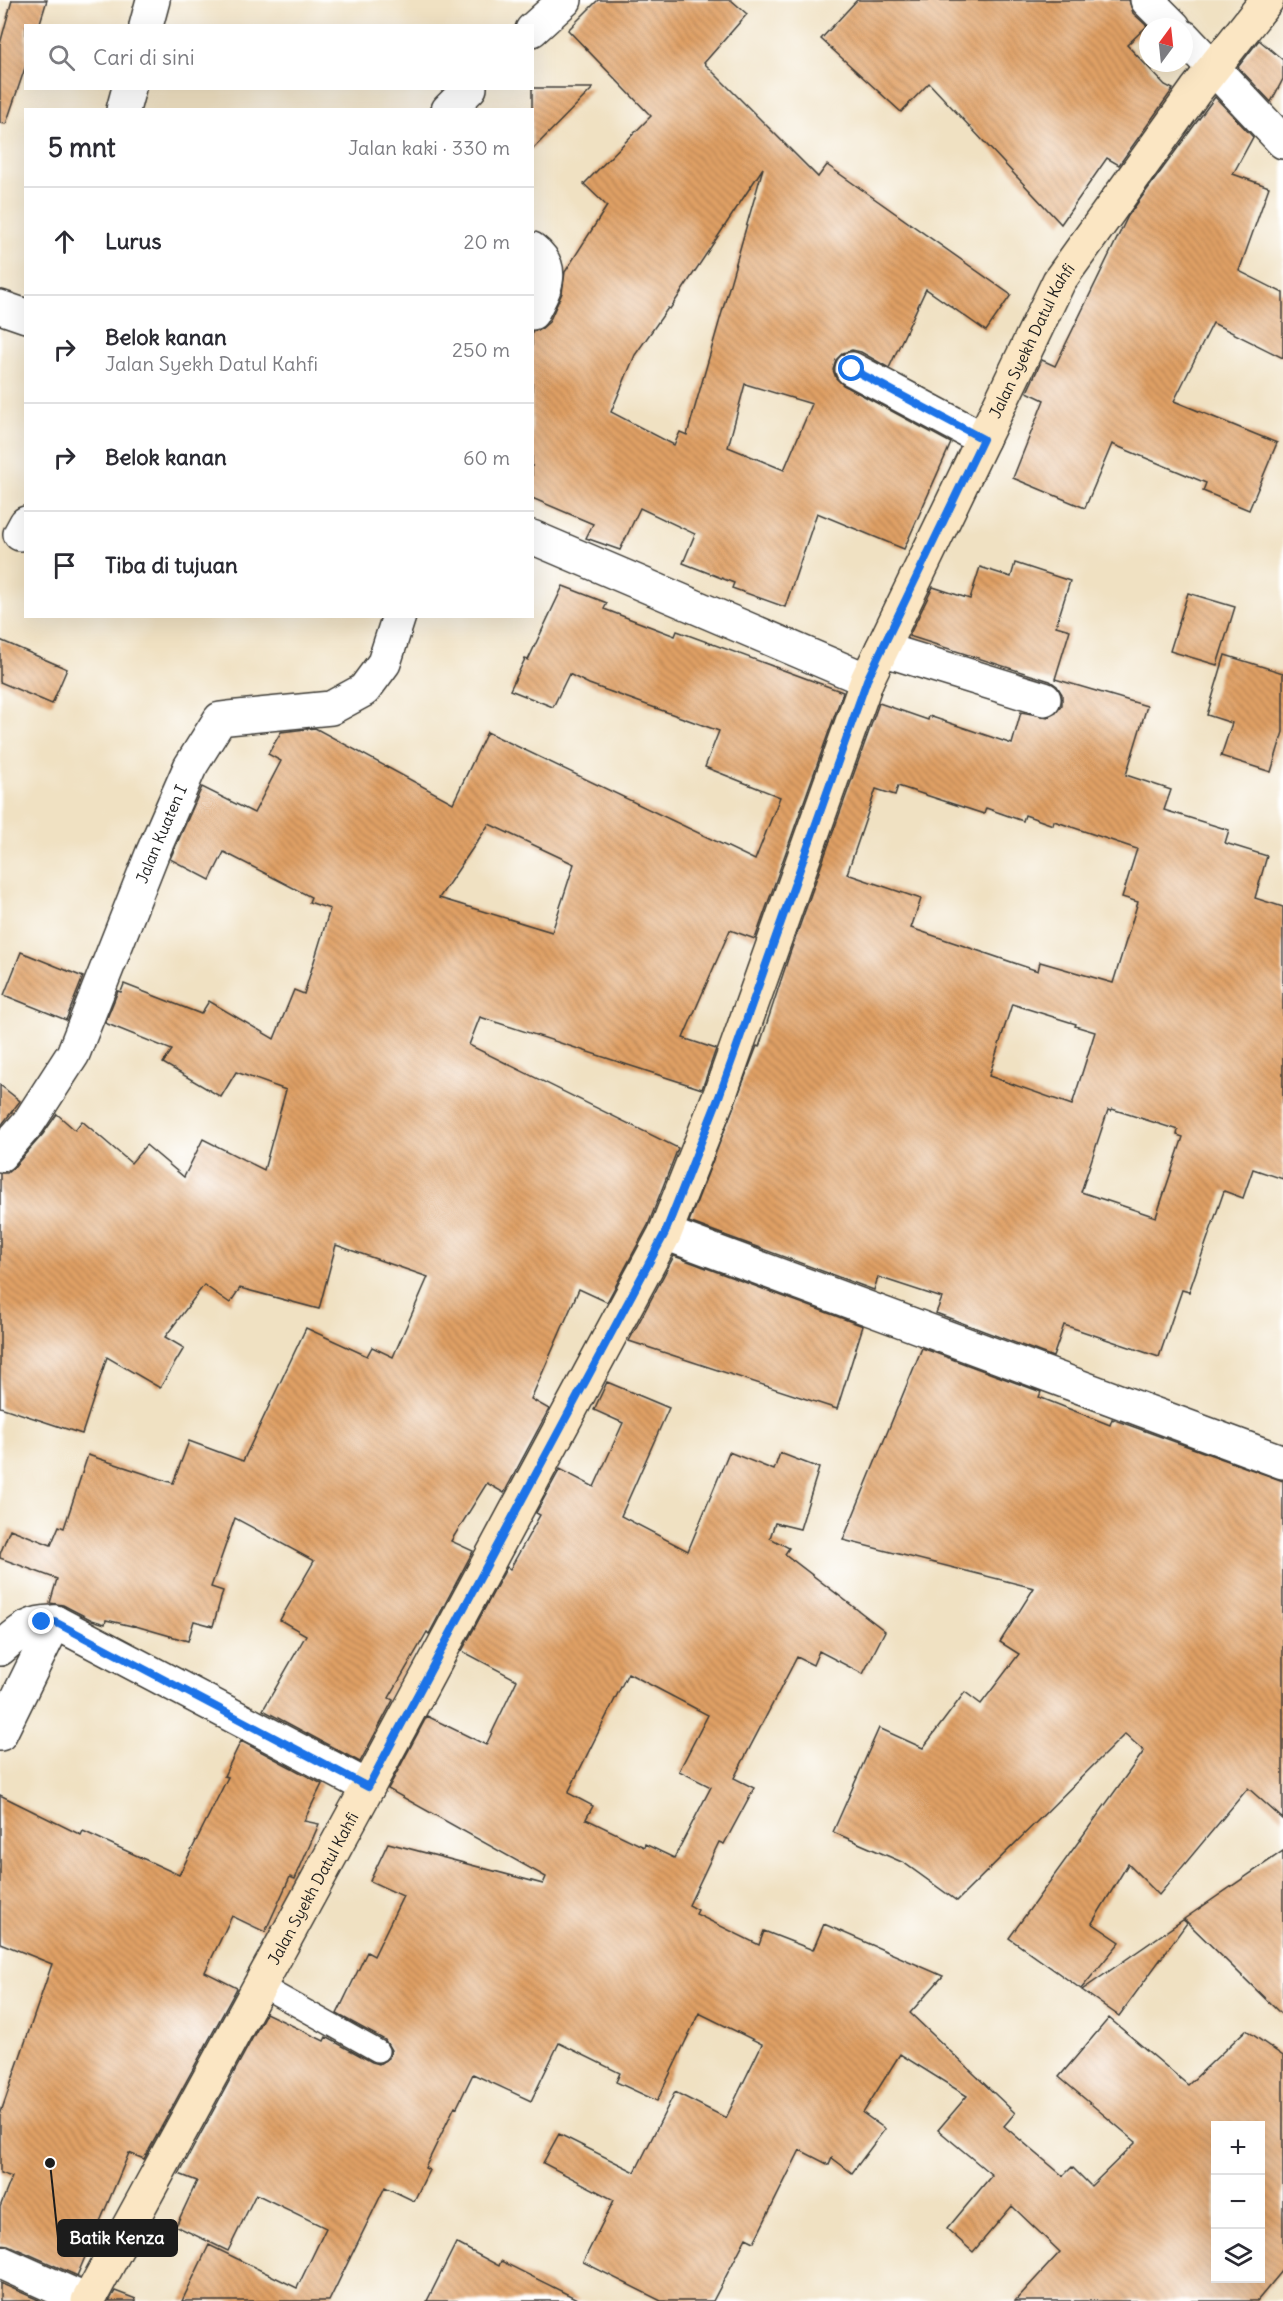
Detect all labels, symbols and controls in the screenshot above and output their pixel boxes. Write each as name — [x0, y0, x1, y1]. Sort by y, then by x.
north arrow — [1139, 18, 1193, 72]
search box — [24, 24, 534, 90]
icon: search — [45, 41, 78, 74]
text: Cari di sini — [93, 43, 195, 71]
text: 5 mnt — [48, 131, 116, 164]
text: Jalan kaki · 330 m — [348, 135, 510, 160]
icon: ahead — [48, 225, 81, 258]
text: Lurus — [105, 227, 161, 255]
text: 20 m — [464, 229, 510, 254]
street label: Jalan Syekh Datul Kahfi — [985, 259, 1079, 421]
text: Belok kanan — [105, 323, 227, 351]
icon: right — [48, 333, 81, 366]
text: 250 m — [452, 337, 510, 362]
text: Jalan Syekh Datul Kahfi — [105, 351, 318, 376]
route start — [838, 355, 864, 381]
icon: right — [48, 441, 81, 474]
text: Belok kanan — [105, 443, 227, 471]
text: 60 m — [463, 445, 510, 470]
icon: arrive — [48, 549, 81, 582]
text: Tiba di tujuan — [105, 551, 238, 579]
street label: Jalan Kuaten I — [131, 782, 191, 886]
route end — [28, 1608, 54, 1634]
street label: Jalan Syekh Datul Kahfi — [263, 1809, 362, 1968]
map controls — [1211, 2121, 1265, 2283]
button: + — [1211, 2121, 1265, 2175]
button: − — [1211, 2175, 1265, 2229]
callout: Batik Kenza — [58, 2220, 177, 2256]
text: Batik Kenza — [69, 2226, 165, 2249]
button: layers — [1211, 2229, 1265, 2283]

